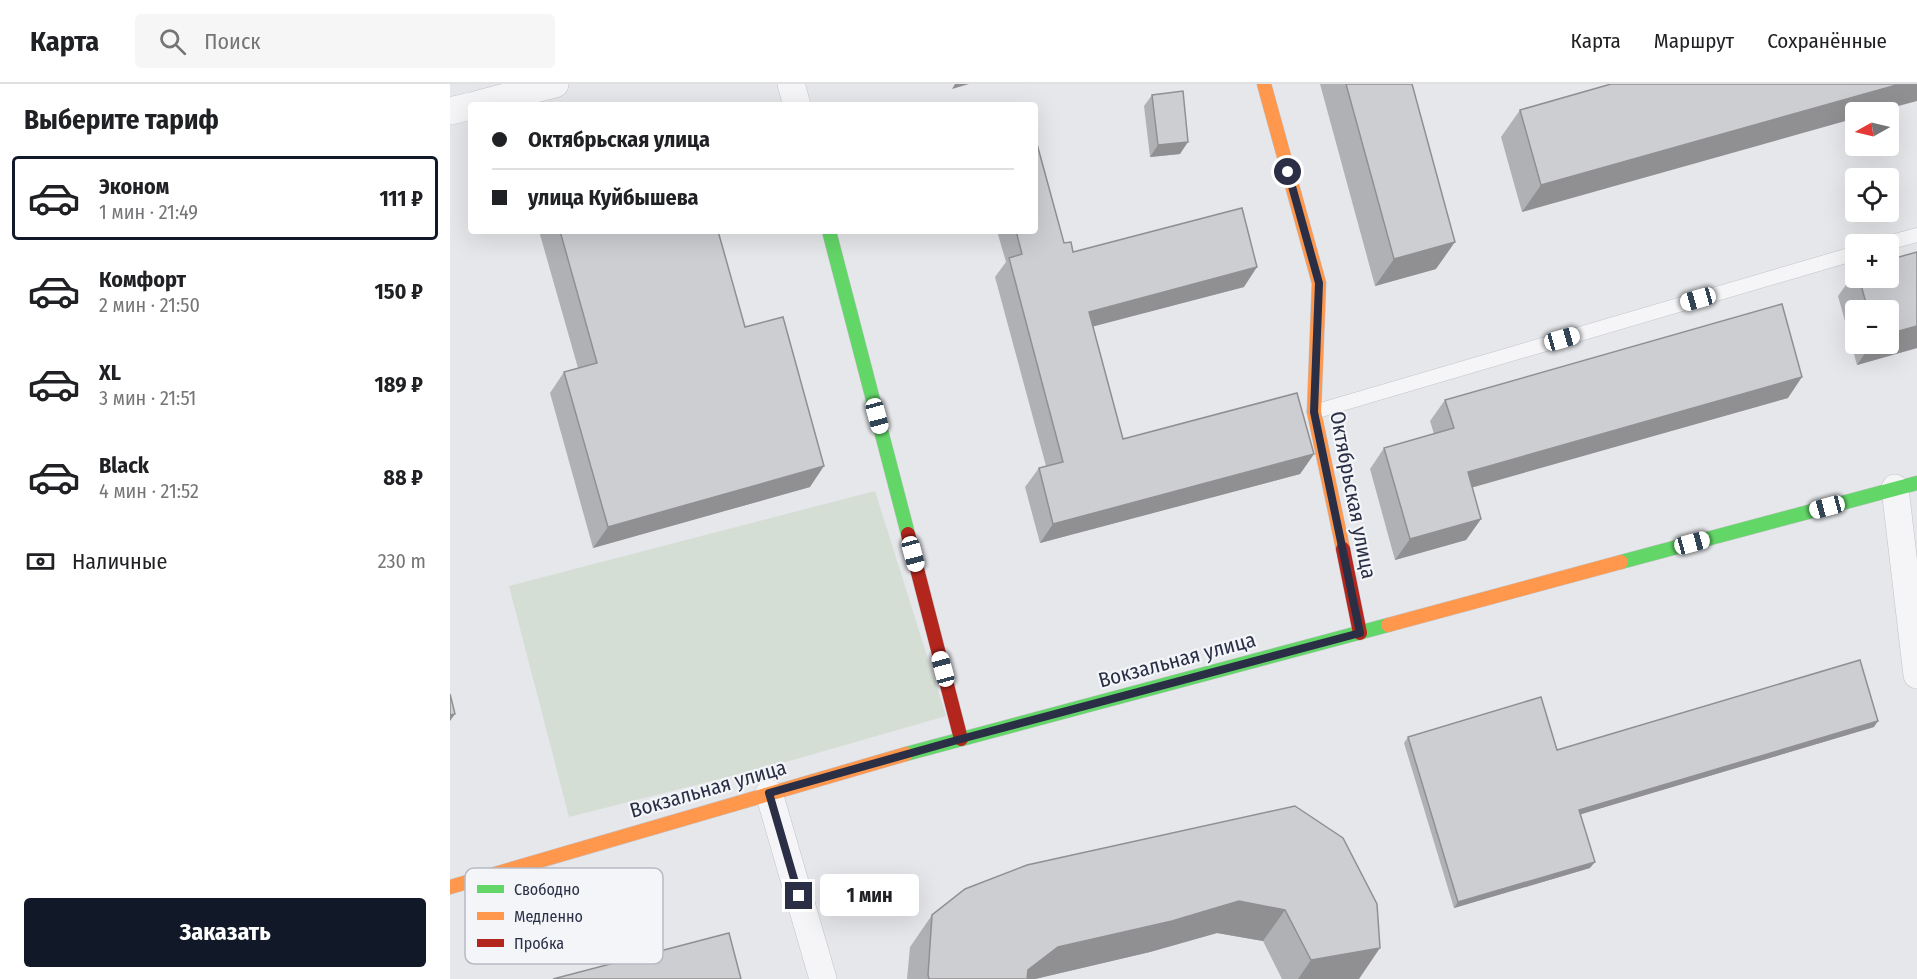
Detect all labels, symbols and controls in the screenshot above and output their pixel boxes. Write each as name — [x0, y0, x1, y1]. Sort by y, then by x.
search box — [135, 14, 555, 68]
text: Карта — [30, 25, 99, 58]
icon: search — [156, 25, 189, 58]
text: Поиск — [204, 28, 261, 55]
text: Карта — [1571, 28, 1621, 54]
text: Маршрут — [1654, 28, 1734, 54]
text: Сохранённые — [1767, 28, 1887, 54]
north arrow — [1845, 102, 1899, 156]
map controls — [1845, 102, 1899, 354]
text: Выберите тариф — [24, 104, 219, 136]
text: Октябрьская улица — [528, 126, 710, 153]
route start — [1274, 158, 1301, 185]
button: locate — [1845, 168, 1899, 222]
icon: car — [27, 171, 81, 225]
text: Эконом — [99, 173, 169, 200]
text: улица Куйбышева — [528, 184, 698, 211]
text: 111 ₽ — [379, 185, 423, 212]
text: 1 мин · 21:49 — [99, 200, 198, 224]
button: + — [1845, 234, 1899, 288]
icon: car — [27, 264, 81, 318]
text: Комфорт — [99, 266, 186, 293]
text: 150 ₽ — [374, 278, 423, 305]
car — [1678, 285, 1718, 313]
text: 2 мин · 21:50 — [99, 293, 200, 317]
button: − — [1845, 300, 1899, 354]
car — [1542, 325, 1582, 353]
icon: car — [27, 357, 81, 411]
text: XL — [99, 359, 121, 386]
text: 189 ₽ — [374, 371, 423, 398]
text: 3 мин · 21:51 — [99, 386, 196, 410]
car — [864, 396, 890, 436]
street label: Октябрьская улица — [1324, 409, 1382, 581]
icon: car — [27, 450, 81, 504]
text: Black — [99, 452, 149, 479]
text: 88 ₽ — [383, 464, 423, 491]
text: 4 мин · 21:52 — [99, 479, 199, 503]
car — [1807, 494, 1847, 520]
car — [1672, 530, 1712, 556]
car — [900, 534, 926, 574]
icon: cash — [24, 545, 57, 578]
text: Наличные — [72, 548, 167, 575]
text: 230 m — [378, 549, 426, 573]
street label: Вокзальная улица — [1096, 627, 1258, 693]
car — [930, 649, 956, 689]
street label: Вокзальная улица — [627, 754, 789, 824]
legend — [465, 868, 663, 964]
callout: 1 мин — [820, 875, 919, 917]
text: Свободно — [514, 880, 580, 899]
route end — [785, 882, 812, 909]
text: 1 мин — [846, 883, 893, 907]
button: Заказать — [24, 898, 426, 967]
text: Медленно — [514, 907, 583, 926]
text: Пробка — [514, 934, 564, 953]

